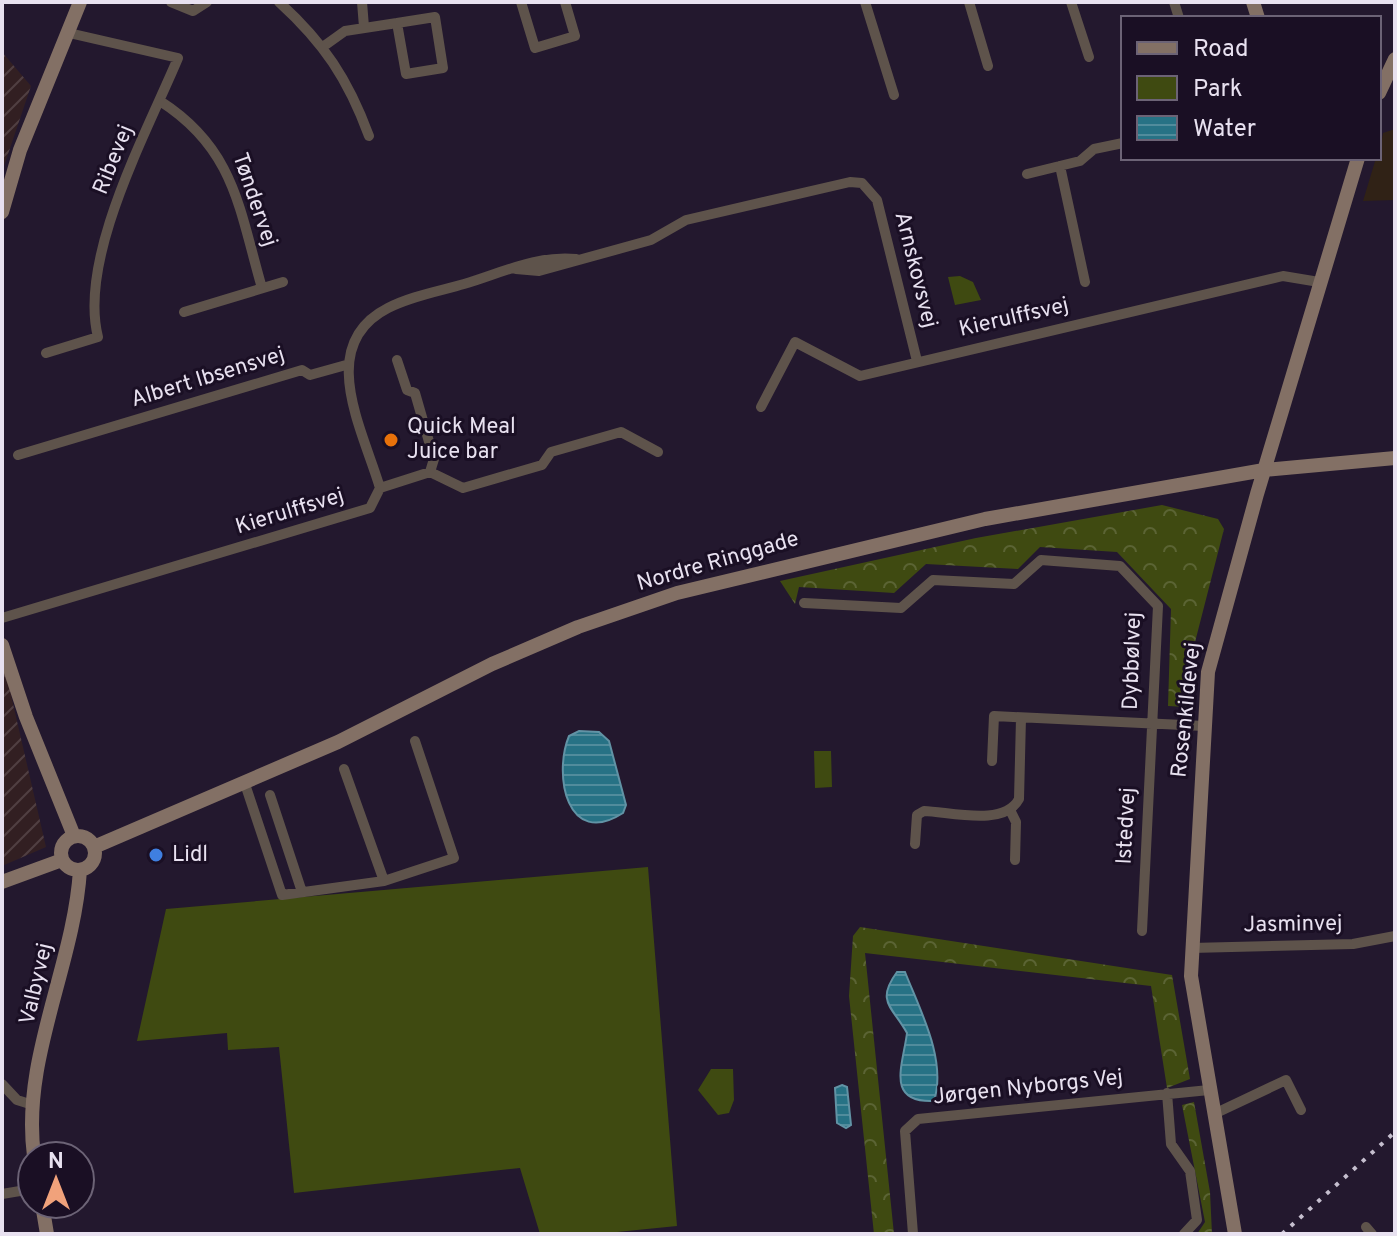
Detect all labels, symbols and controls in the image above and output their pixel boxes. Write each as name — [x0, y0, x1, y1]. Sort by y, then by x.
legend — [1121, 16, 1381, 160]
text: Road — [1193, 35, 1249, 65]
text: Park — [1193, 75, 1243, 105]
text: Water — [1193, 115, 1256, 145]
street label: Ribevej — [88, 121, 140, 199]
street label: Tøndervej — [225, 150, 283, 250]
street label: Arnskovsvej — [888, 209, 942, 331]
street label: Kierulffsvej — [956, 292, 1072, 344]
street label: Albert Ibsensvej — [128, 342, 288, 414]
place label: Quick Meal Juice bar — [407, 414, 516, 466]
marker: Quick Meal Juice bar — [382, 431, 400, 449]
street label: Kierulffsvej — [232, 483, 348, 541]
street label: Nordre Ringgade — [634, 526, 802, 598]
street label: Dybbølvej — [1118, 611, 1148, 711]
street label: Rosenkildevej — [1166, 641, 1208, 779]
street label: Istedvej — [1111, 787, 1143, 865]
place label: Lidl — [172, 842, 208, 869]
marker: Lidl — [147, 846, 165, 864]
street label: Jasminvej — [1243, 911, 1343, 939]
street label: Valbyvej — [14, 940, 60, 1028]
street label: Jørgen Nyborgs Vej — [932, 1065, 1124, 1111]
north arrow — [16, 1140, 96, 1220]
text: N — [48, 1149, 64, 1176]

